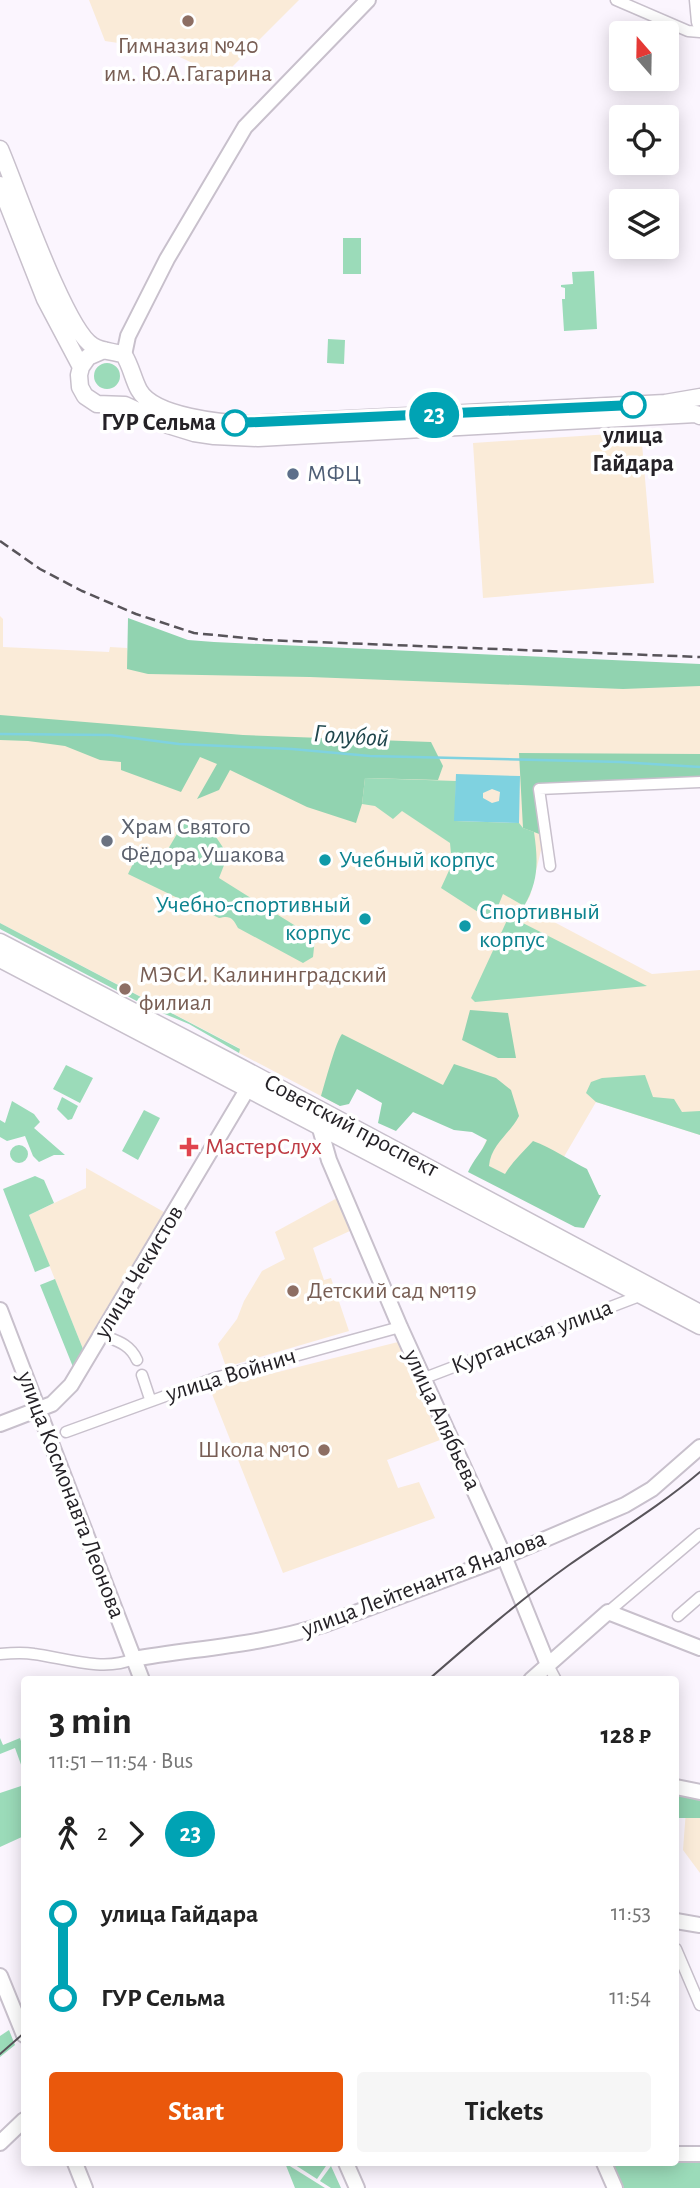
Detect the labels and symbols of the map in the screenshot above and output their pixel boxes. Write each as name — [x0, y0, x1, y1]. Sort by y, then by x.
marker: Гимназия №40 им. Ю.А.Гагарина — [180, 13, 196, 29]
north arrow — [609, 21, 679, 91]
place label: Гимназия №40 им. Ю.А.Гагарина — [104, 34, 272, 86]
line badge: 23 — [402, 392, 466, 438]
marker: улица Гайдара — [620, 392, 646, 418]
marker: ГУР Сельма — [222, 410, 248, 436]
place label: ГУР Сельма — [101, 411, 216, 435]
place label: улица Гайдара — [592, 424, 674, 476]
place label: МФЦ — [307, 462, 361, 486]
marker: МФЦ — [285, 466, 301, 482]
water label: Голубой — [313, 720, 389, 752]
place label: Храм Святого Фёдора Ушакова — [121, 815, 285, 867]
marker: Храм Святого Фёдора Ушакова — [99, 833, 115, 849]
place label: Учебный корпус — [339, 848, 495, 872]
marker: Учебный корпус — [317, 852, 333, 868]
place label: Учебно-спортивный корпус — [156, 893, 351, 945]
place label: Спортивный корпус — [479, 900, 600, 952]
marker: Учебно-спортивный корпус — [357, 911, 373, 927]
marker: Спортивный корпус — [457, 918, 473, 934]
place label: МЭСИ. Калининградский филиал — [139, 963, 387, 1015]
marker: МЭСИ. Калининградский филиал — [117, 981, 133, 997]
street label: Советский проспект — [260, 1070, 442, 1182]
place label: МастерСлух — [205, 1135, 322, 1159]
marker: МастерСлух — [179, 1137, 199, 1157]
street label: улица Чекистов — [90, 1201, 188, 1343]
place label: Детский сад №119 — [307, 1279, 477, 1303]
marker: Детский сад №119 — [285, 1283, 301, 1299]
street label: Курганская улица — [448, 1295, 616, 1379]
street label: улица Войнич — [162, 1344, 299, 1406]
street label: улица Алябьева — [399, 1345, 485, 1494]
street label: улица Космонавта Леонова — [12, 1367, 129, 1622]
place label: Школа №10 — [198, 1438, 310, 1462]
marker: Школа №10 — [316, 1442, 332, 1458]
street label: улица Лейтенанта Яналова — [298, 1526, 549, 1642]

